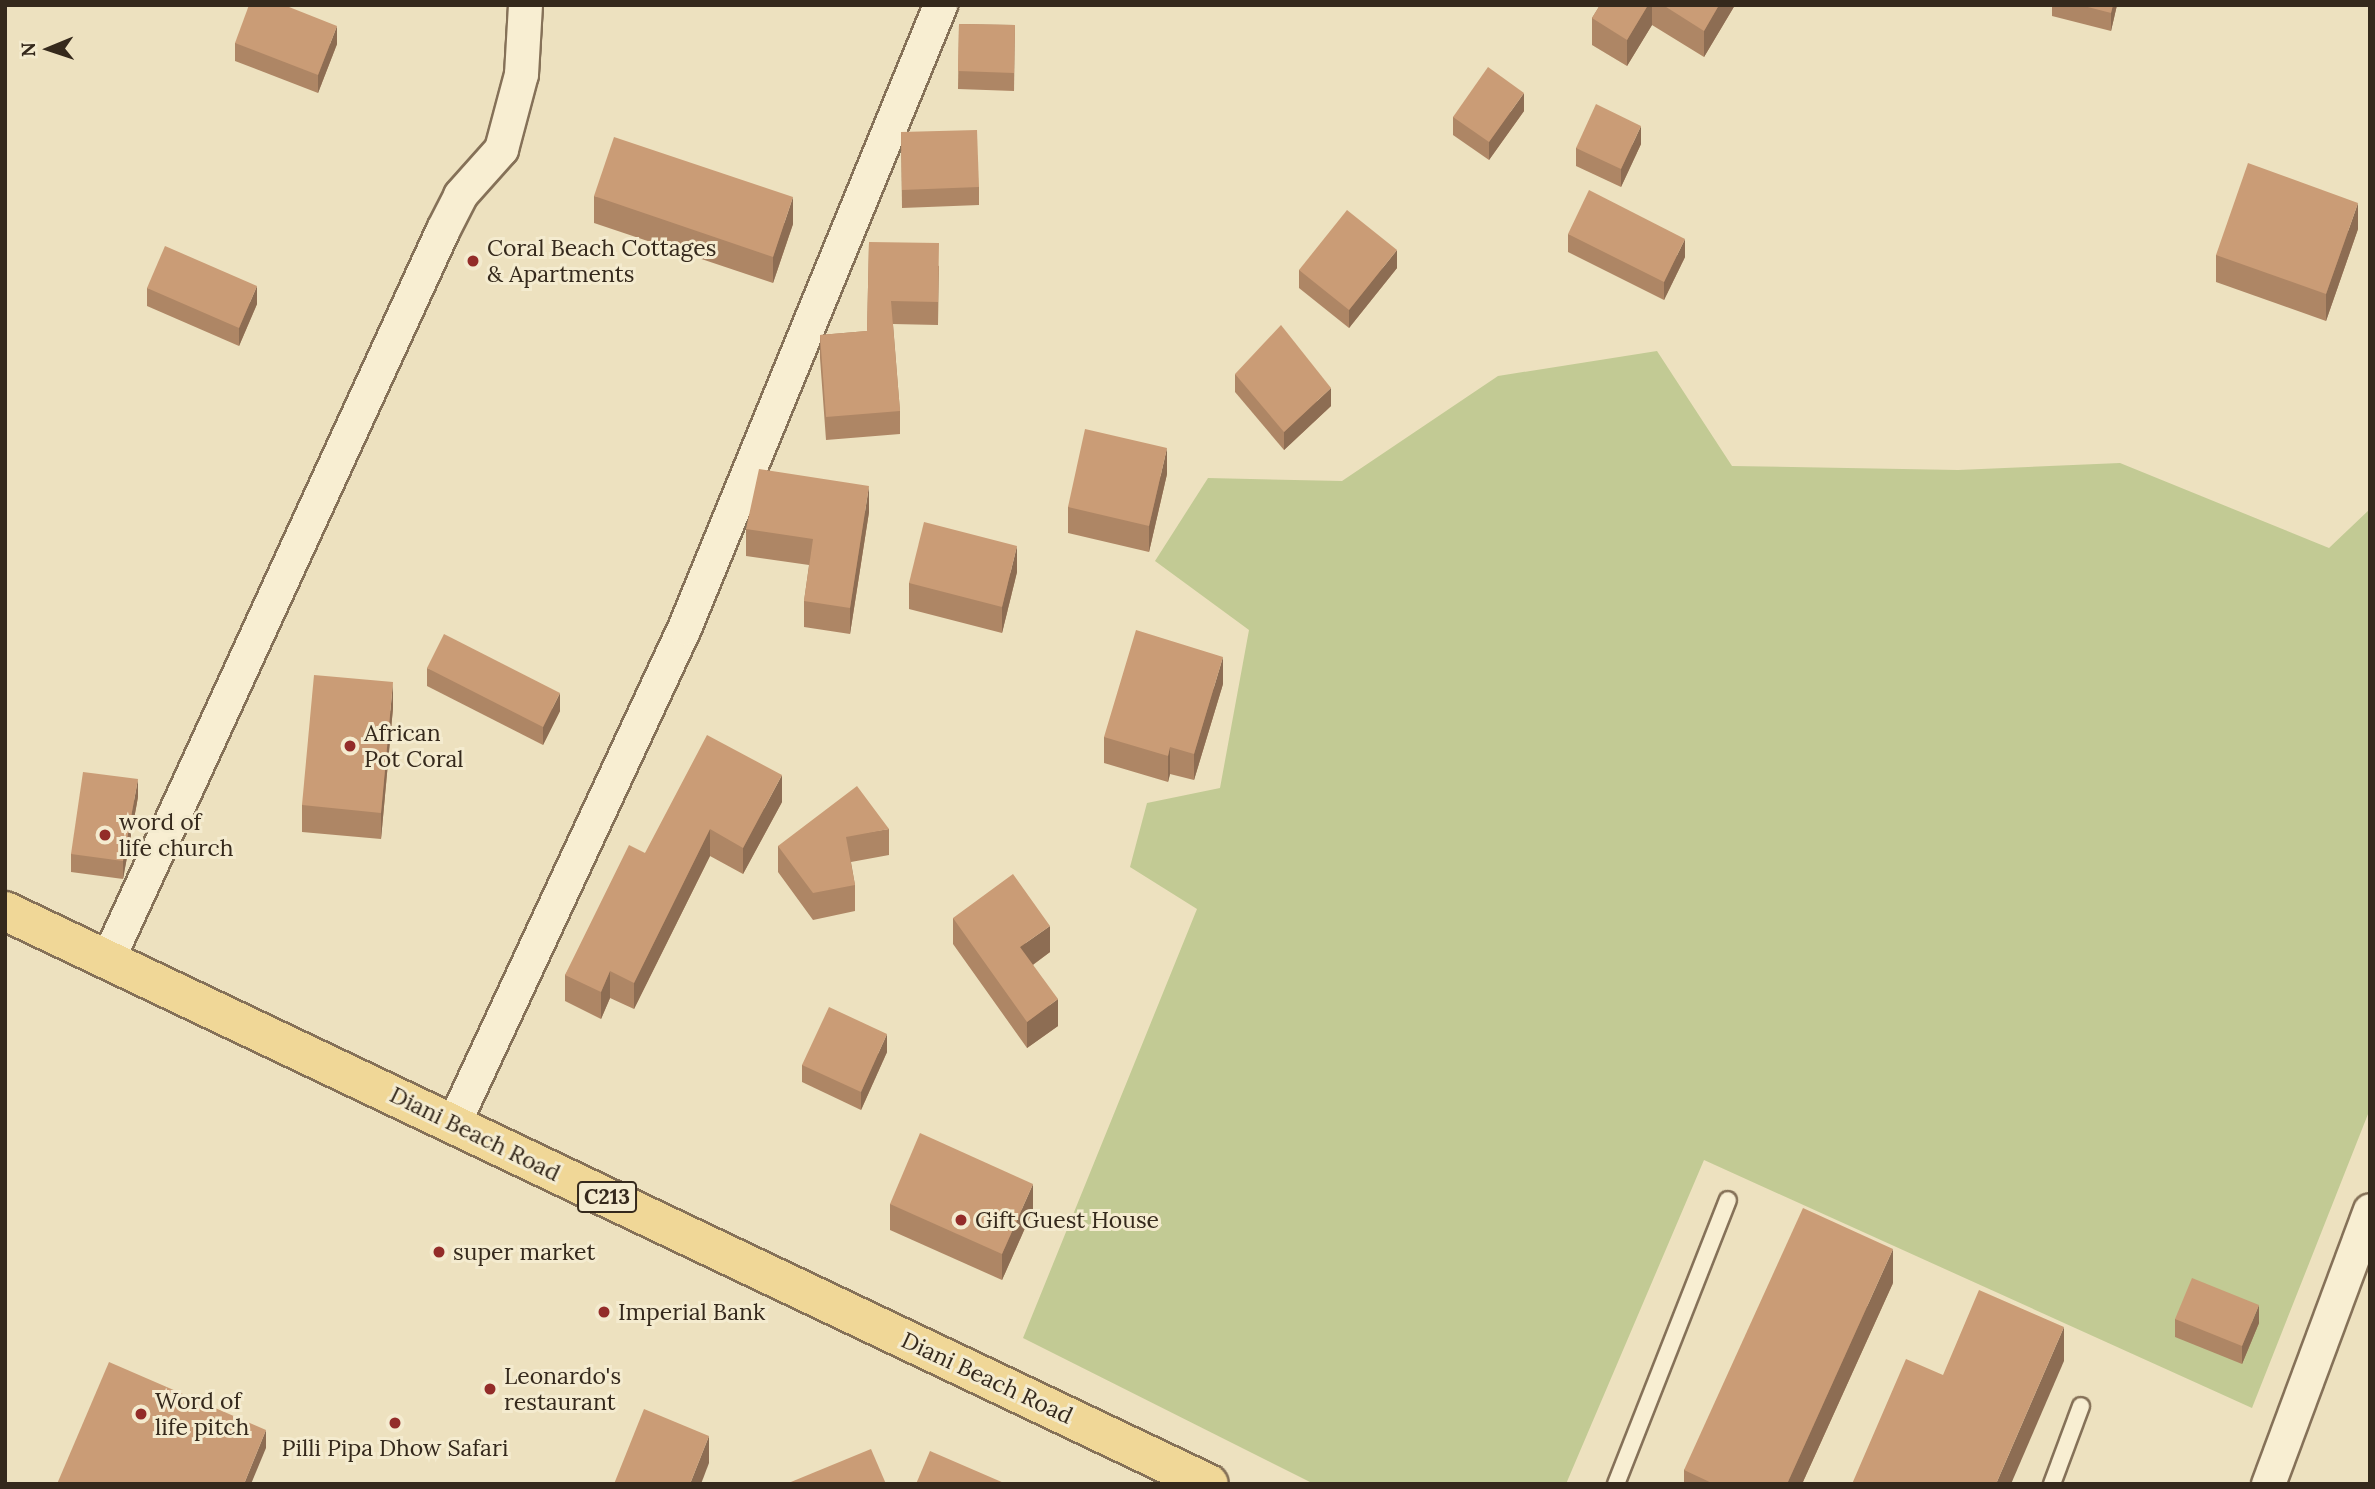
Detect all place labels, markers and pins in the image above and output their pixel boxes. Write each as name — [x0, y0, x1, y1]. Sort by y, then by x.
place label: Coral Beach Cottages & Apartments — [487, 234, 716, 288]
marker: Coral Beach Cottages & Apartments — [465, 253, 481, 269]
place label: African Pot Coral — [364, 719, 464, 773]
marker: African Pot Coral — [342, 738, 358, 754]
place label: word of life church — [119, 808, 233, 862]
marker: word of life church — [97, 827, 113, 843]
place label: Gift Guest House — [975, 1206, 1159, 1234]
marker: Gift Guest House — [953, 1212, 969, 1228]
place label: super market — [453, 1238, 595, 1266]
marker: super market — [431, 1244, 447, 1260]
place label: Imperial Bank — [618, 1298, 765, 1326]
marker: Imperial Bank — [596, 1304, 612, 1320]
place label: Leonardo's restaurant — [504, 1362, 621, 1416]
marker: Leonardo's restaurant — [482, 1381, 498, 1397]
place label: Word of life pitch — [155, 1387, 249, 1441]
marker: Word of life pitch — [133, 1406, 149, 1422]
marker: Pilli Pipa Dhow Safari — [387, 1415, 403, 1431]
place label: Pilli Pipa Dhow Safari — [282, 1434, 508, 1462]

